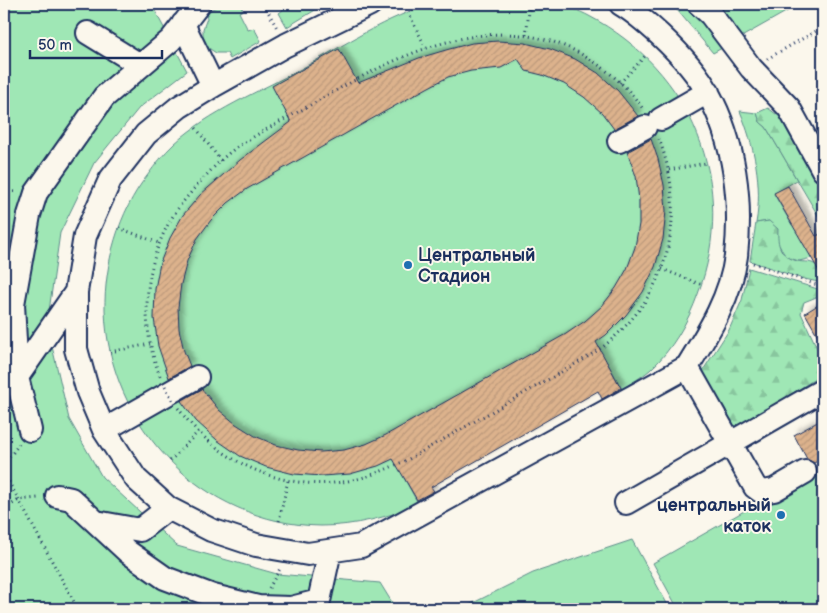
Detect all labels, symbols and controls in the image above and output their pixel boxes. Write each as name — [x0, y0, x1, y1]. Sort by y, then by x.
scale bar — [30, 28, 162, 60]
text: 50 m — [38, 36, 72, 55]
place label: Центральный Стадион — [418, 245, 535, 287]
marker: Центральный Стадион — [402, 259, 414, 271]
place label: центральный каток — [657, 495, 771, 537]
marker: центральный каток — [775, 509, 787, 521]

